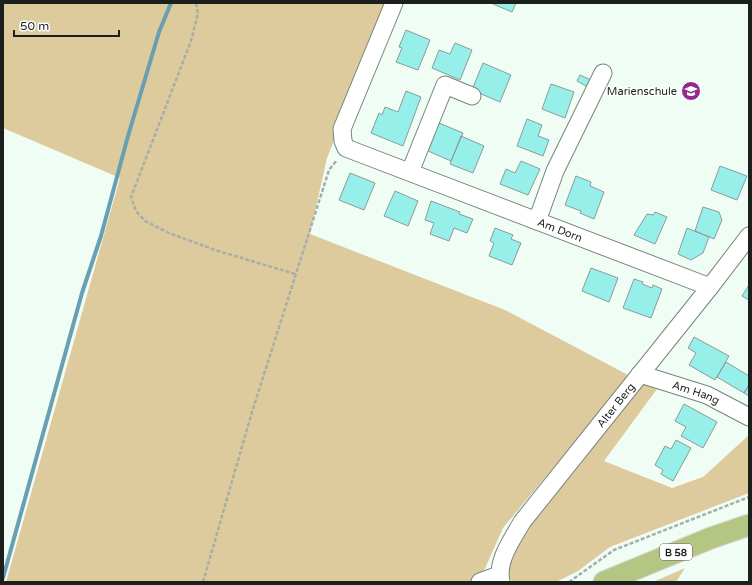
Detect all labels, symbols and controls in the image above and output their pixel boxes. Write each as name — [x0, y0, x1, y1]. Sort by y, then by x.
scale bar — [14, 12, 119, 38]
text: 50 m — [20, 19, 49, 33]
school or university icon: Marienschule — [680, 80, 702, 102]
place label: Marienschule — [607, 85, 677, 98]
street label: Am Dorn — [536, 216, 584, 245]
street label: Am Hang — [671, 379, 722, 407]
street label: Alter Berg — [594, 380, 638, 430]
road number: B 58 — [660, 544, 692, 560]

